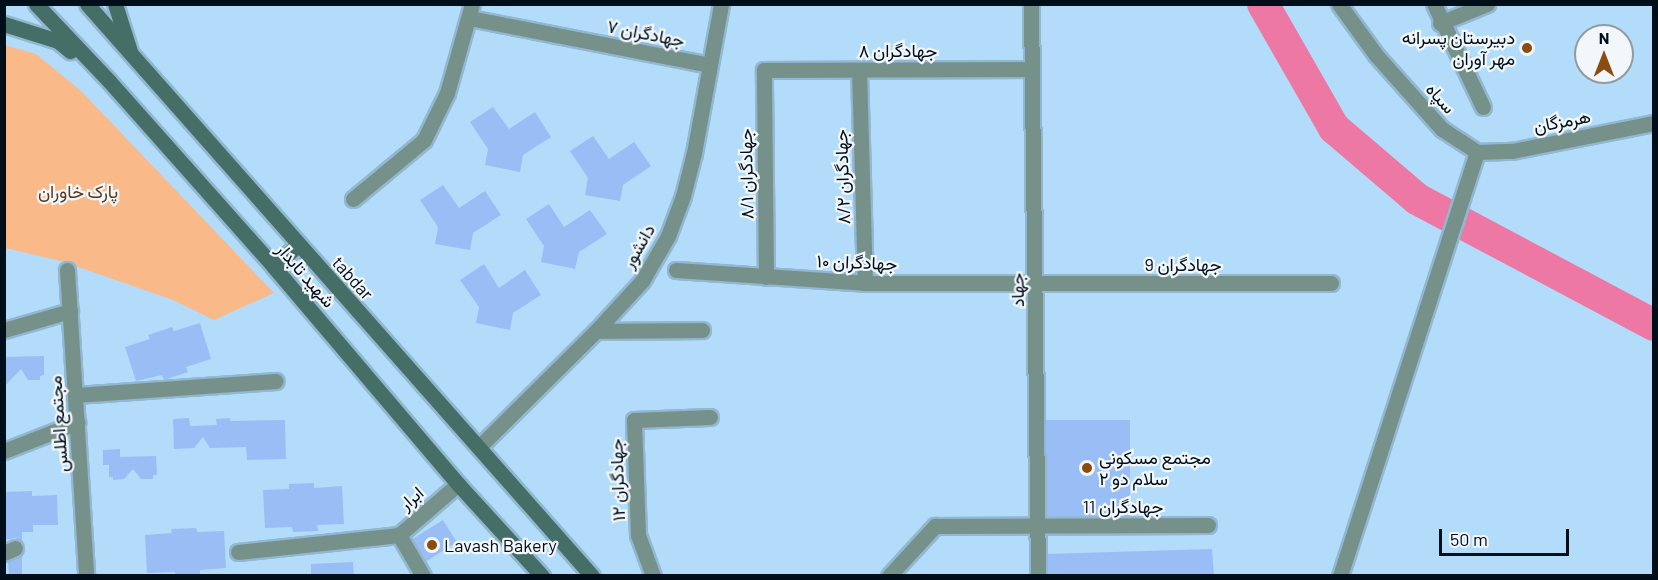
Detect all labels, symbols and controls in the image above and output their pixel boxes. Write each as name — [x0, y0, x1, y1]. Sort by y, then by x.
street label: جهادگران ۷ — [605, 15, 687, 51]
north arrow — [1574, 24, 1634, 84]
place label: دبیرستان پسرانه مهر آوران — [1402, 27, 1515, 70]
text: N — [1599, 28, 1609, 47]
street label: جهادگران ۸ — [859, 39, 937, 61]
marker: دبیرستان پسرانه مهر آوران — [1520, 41, 1534, 55]
street label: سپاه — [1422, 78, 1460, 118]
street label: هرمزگان — [1532, 105, 1592, 137]
street label: جهادگران ۸/۱ — [734, 128, 758, 220]
street label: جهادگران ۸/۲ — [830, 129, 854, 225]
park label: پارک خاوران — [38, 180, 118, 202]
street label: دانشور — [617, 220, 659, 272]
street label: شهید تابدار — [272, 238, 340, 312]
street label: جهادگران ۱۰ — [816, 250, 898, 274]
street label: tabdar — [328, 252, 378, 304]
street label: جهادگران 9 — [1144, 253, 1222, 275]
street label: جهاد — [1006, 273, 1028, 307]
street label: مجتمع اطلس — [44, 375, 72, 473]
street label: جهادگران ۱۲ — [605, 438, 629, 522]
place label: مجتمع مسکونی سلام دو ۲ — [1099, 447, 1211, 490]
marker: مجتمع مسکونی سلام دو ۲ — [1080, 461, 1094, 475]
street label: ابرار — [394, 481, 428, 515]
street label: جهادگران 11 — [1083, 495, 1163, 517]
scale bar — [1442, 517, 1572, 555]
text: 50 m — [1450, 528, 1488, 550]
place label: Lavash Bakery — [444, 534, 557, 556]
marker: Lavash Bakery — [425, 538, 439, 552]

